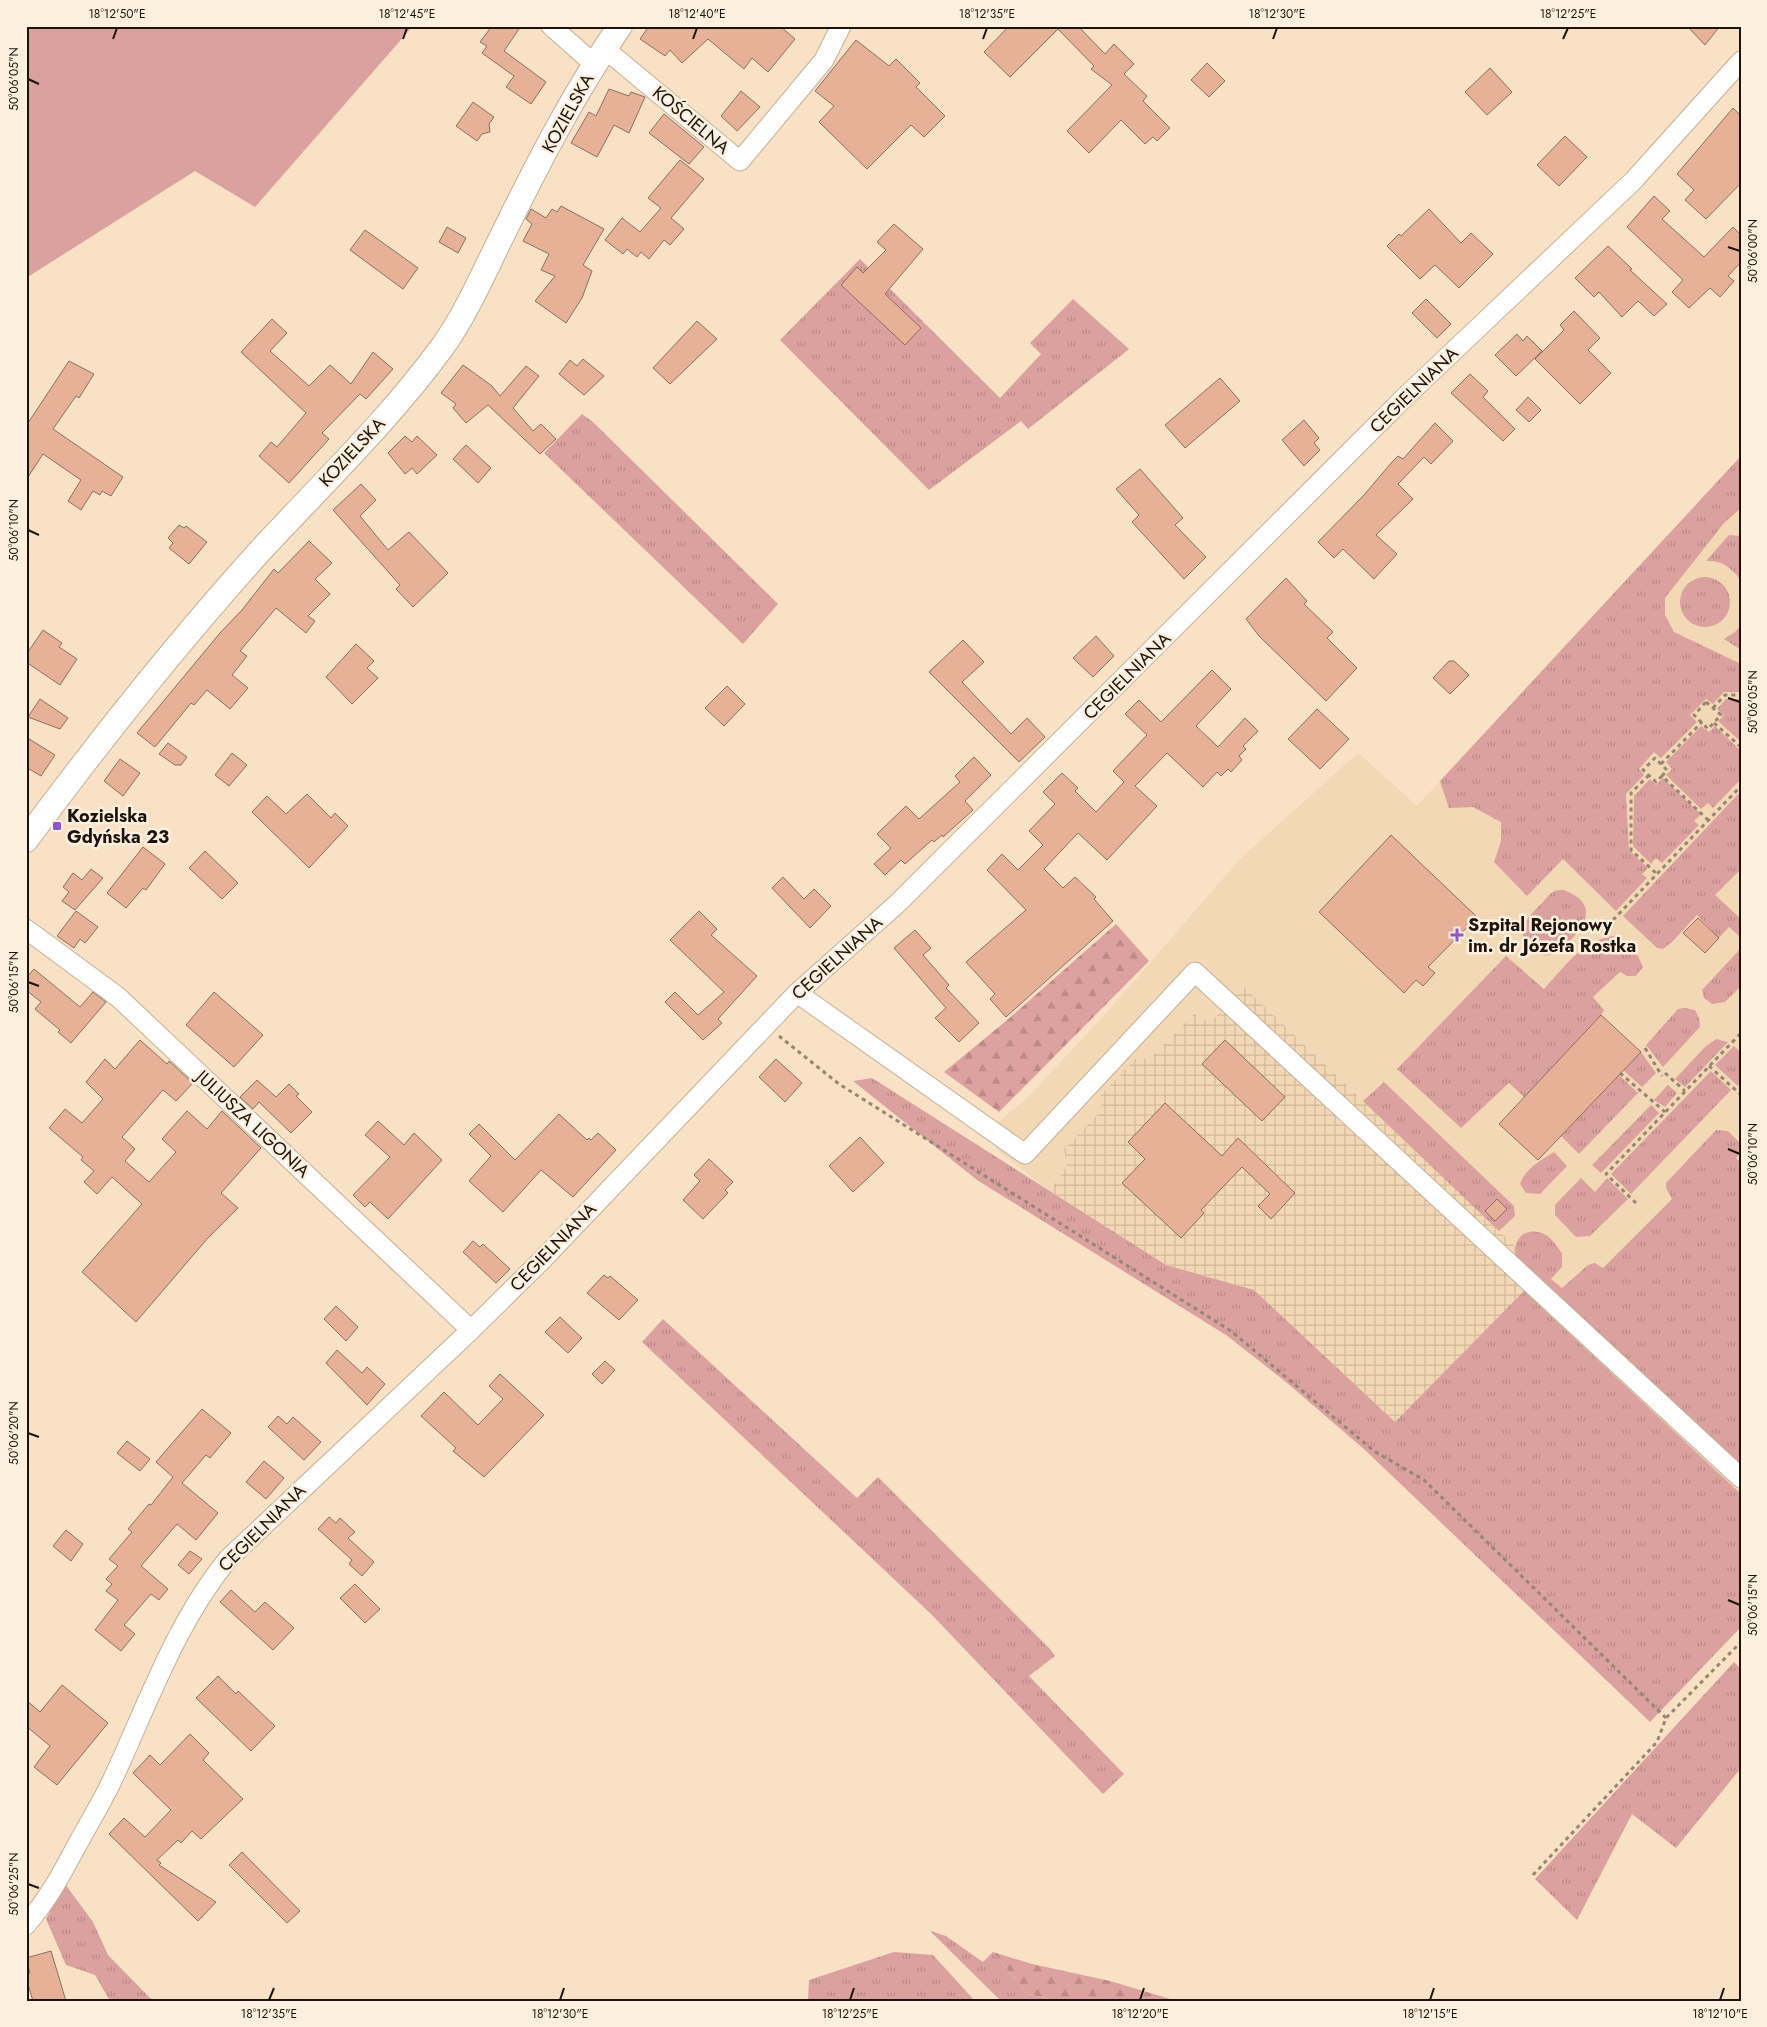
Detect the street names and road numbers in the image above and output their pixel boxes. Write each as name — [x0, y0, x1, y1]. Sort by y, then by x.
street label: KOZIELSKA — [536, 69, 601, 157]
street label: KOŚCIELNA — [647, 80, 735, 160]
street label: CEGIELNIANA — [1364, 341, 1464, 439]
street label: KOZIELSKA — [313, 411, 391, 493]
street label: CEGIELNIANA — [1077, 626, 1177, 726]
street label: CEGIELNIANA — [786, 910, 888, 1006]
street label: JULIUSZA LIGONIA — [189, 1063, 316, 1184]
street label: CEGIELNIANA — [504, 1197, 602, 1297]
street label: CEGIELNIANA — [212, 1478, 312, 1578]

